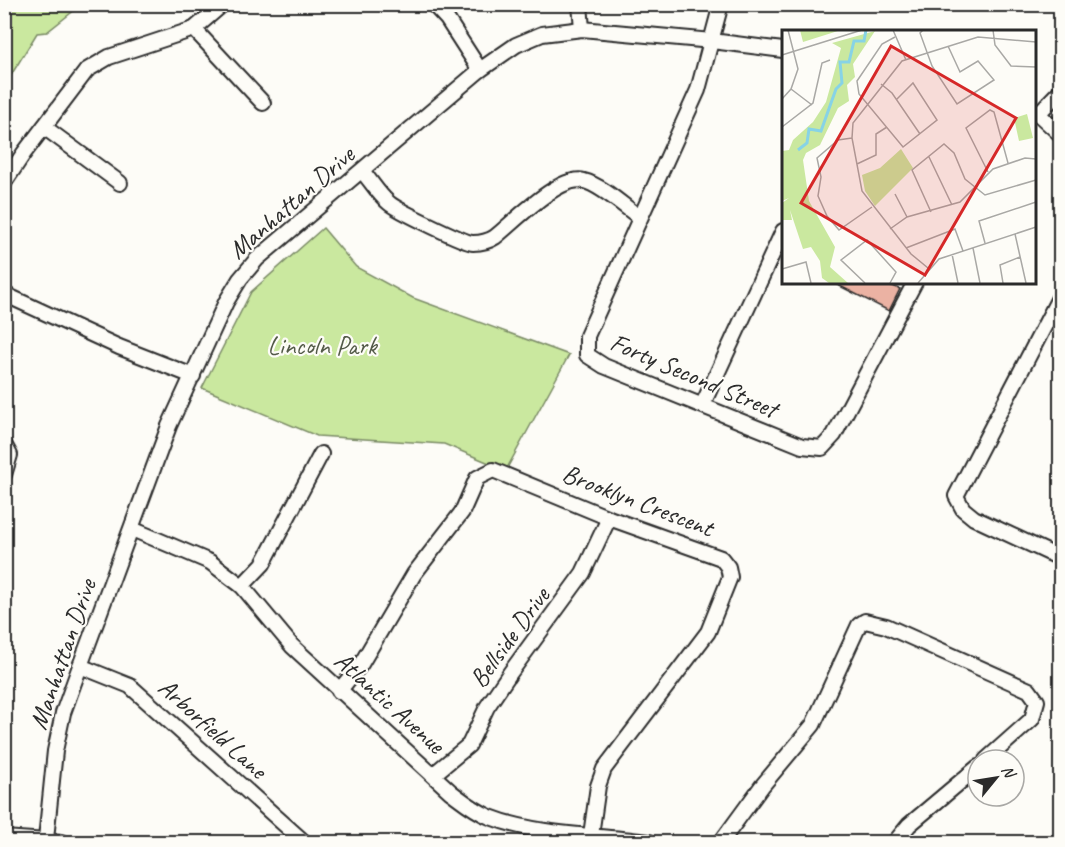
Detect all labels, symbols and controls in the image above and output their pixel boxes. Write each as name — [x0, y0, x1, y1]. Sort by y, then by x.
inset map — [782, 30, 1035, 284]
street label: Manhattan Drive — [221, 138, 362, 266]
street label: Forty Second Street — [605, 326, 785, 427]
park label: Lincoln Park — [267, 329, 379, 362]
street label: Brooklyn Crescent — [558, 457, 720, 545]
street label: Manhattan Drive — [21, 573, 104, 733]
street label: Bellside Drive — [462, 579, 558, 694]
street label: Atlantic Avenue — [327, 644, 453, 762]
street label: Arborfield Lane — [151, 671, 276, 788]
north arrow — [966, 748, 1026, 808]
text: N — [997, 762, 1021, 783]

